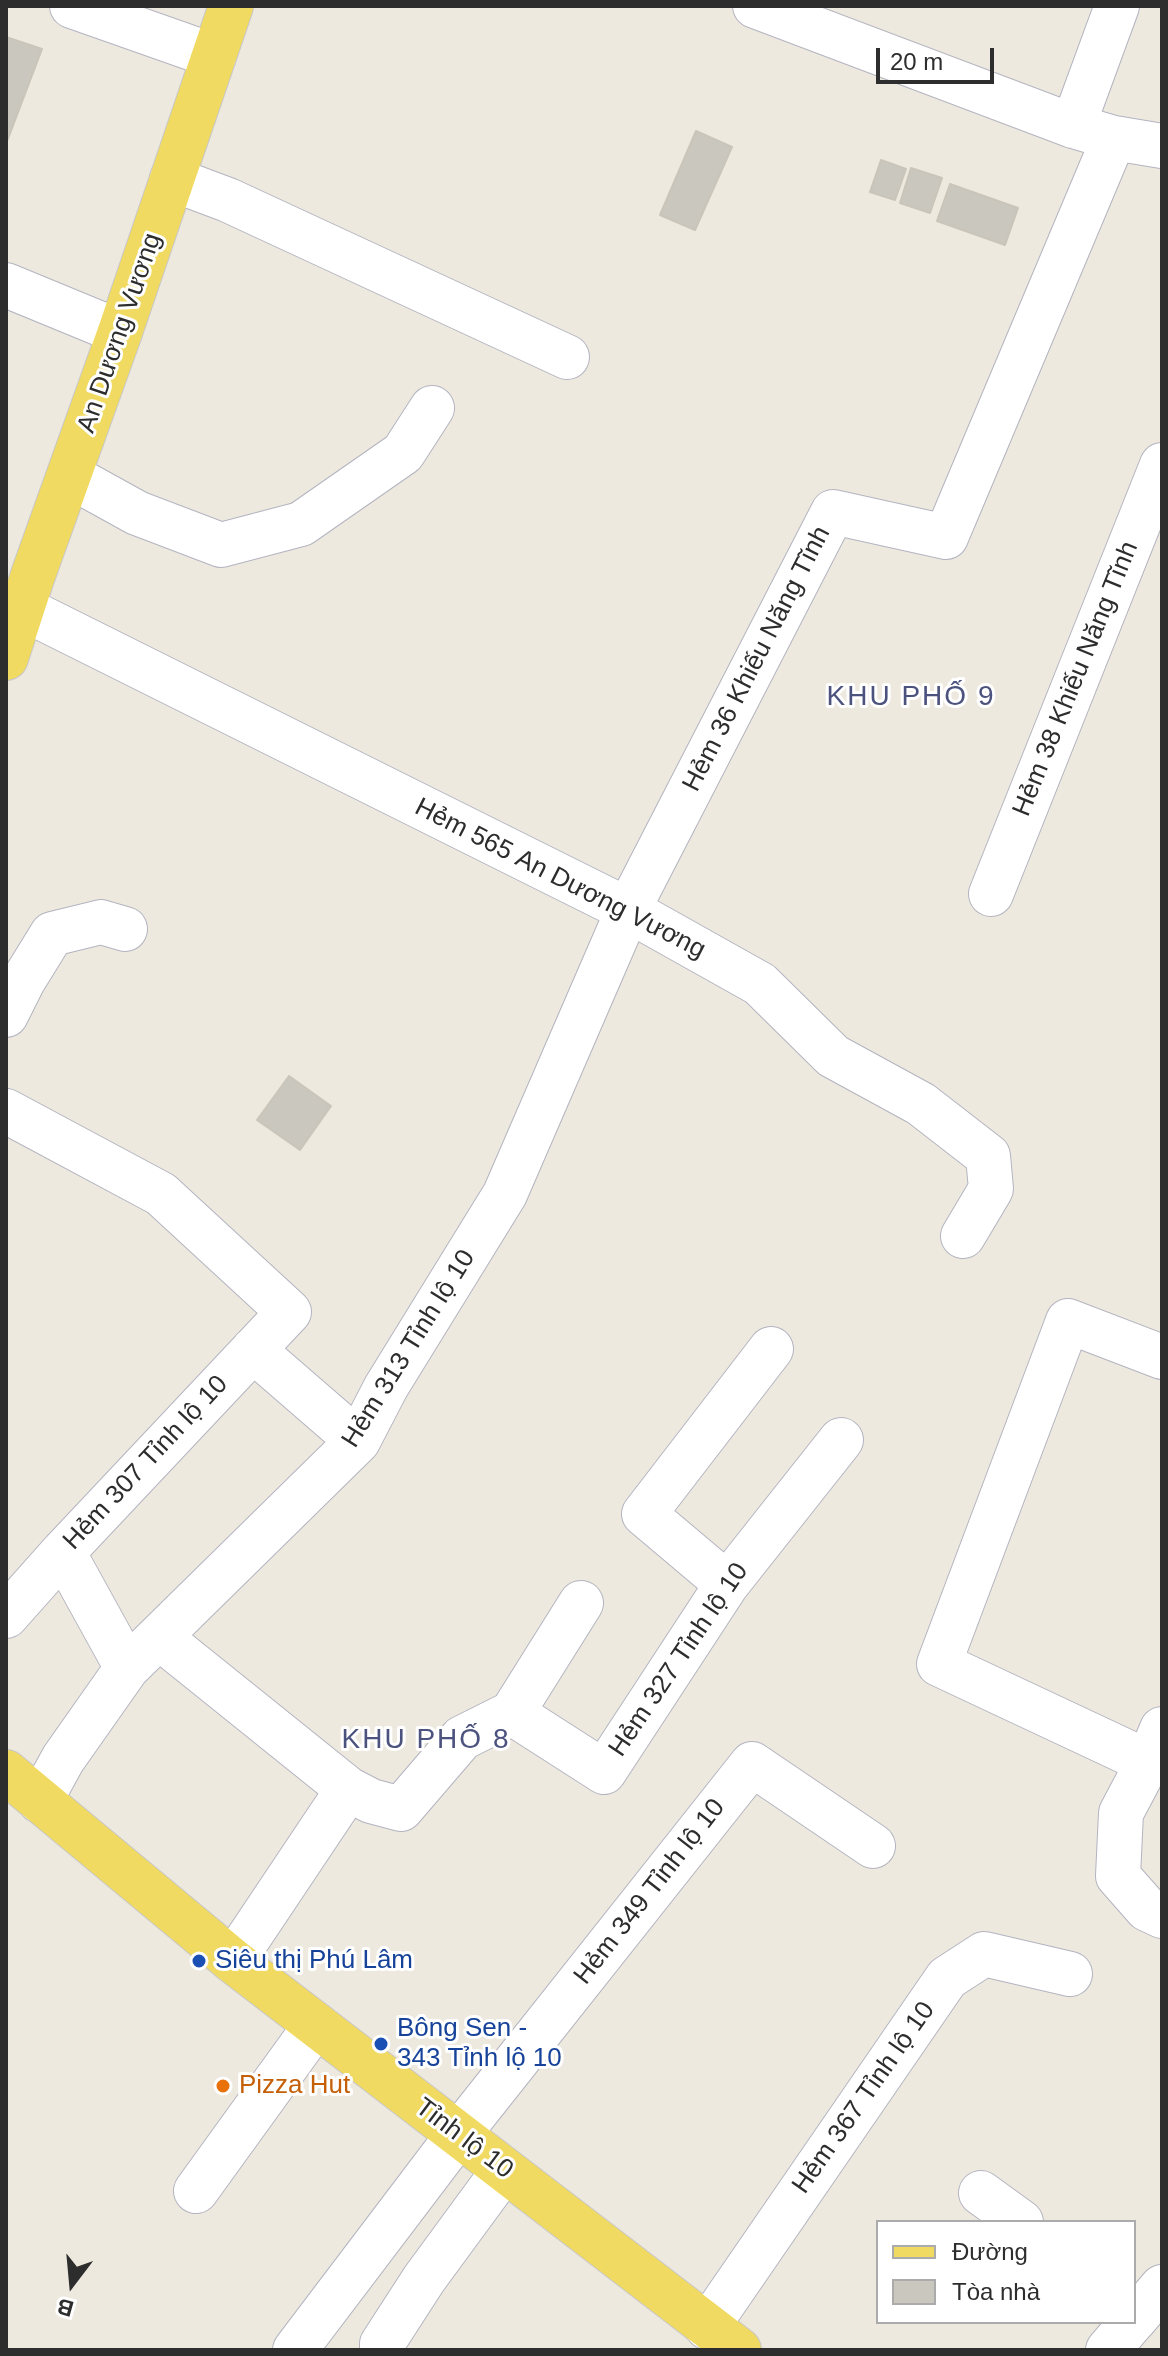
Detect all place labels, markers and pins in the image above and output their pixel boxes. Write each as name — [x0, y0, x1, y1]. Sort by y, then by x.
place label: Siêu thị Phú Lâm — [215, 1945, 413, 1977]
marker: Siêu thị Phú Lâm — [190, 1952, 208, 1970]
place label: Bông Sen - 343 Tỉnh lộ 10 — [397, 2013, 562, 2074]
marker: Bông Sen - 343 Tỉnh lộ 10 — [372, 2035, 390, 2053]
place label: Pizza Hut — [239, 2070, 350, 2102]
marker: Pizza Hut — [214, 2077, 232, 2095]

